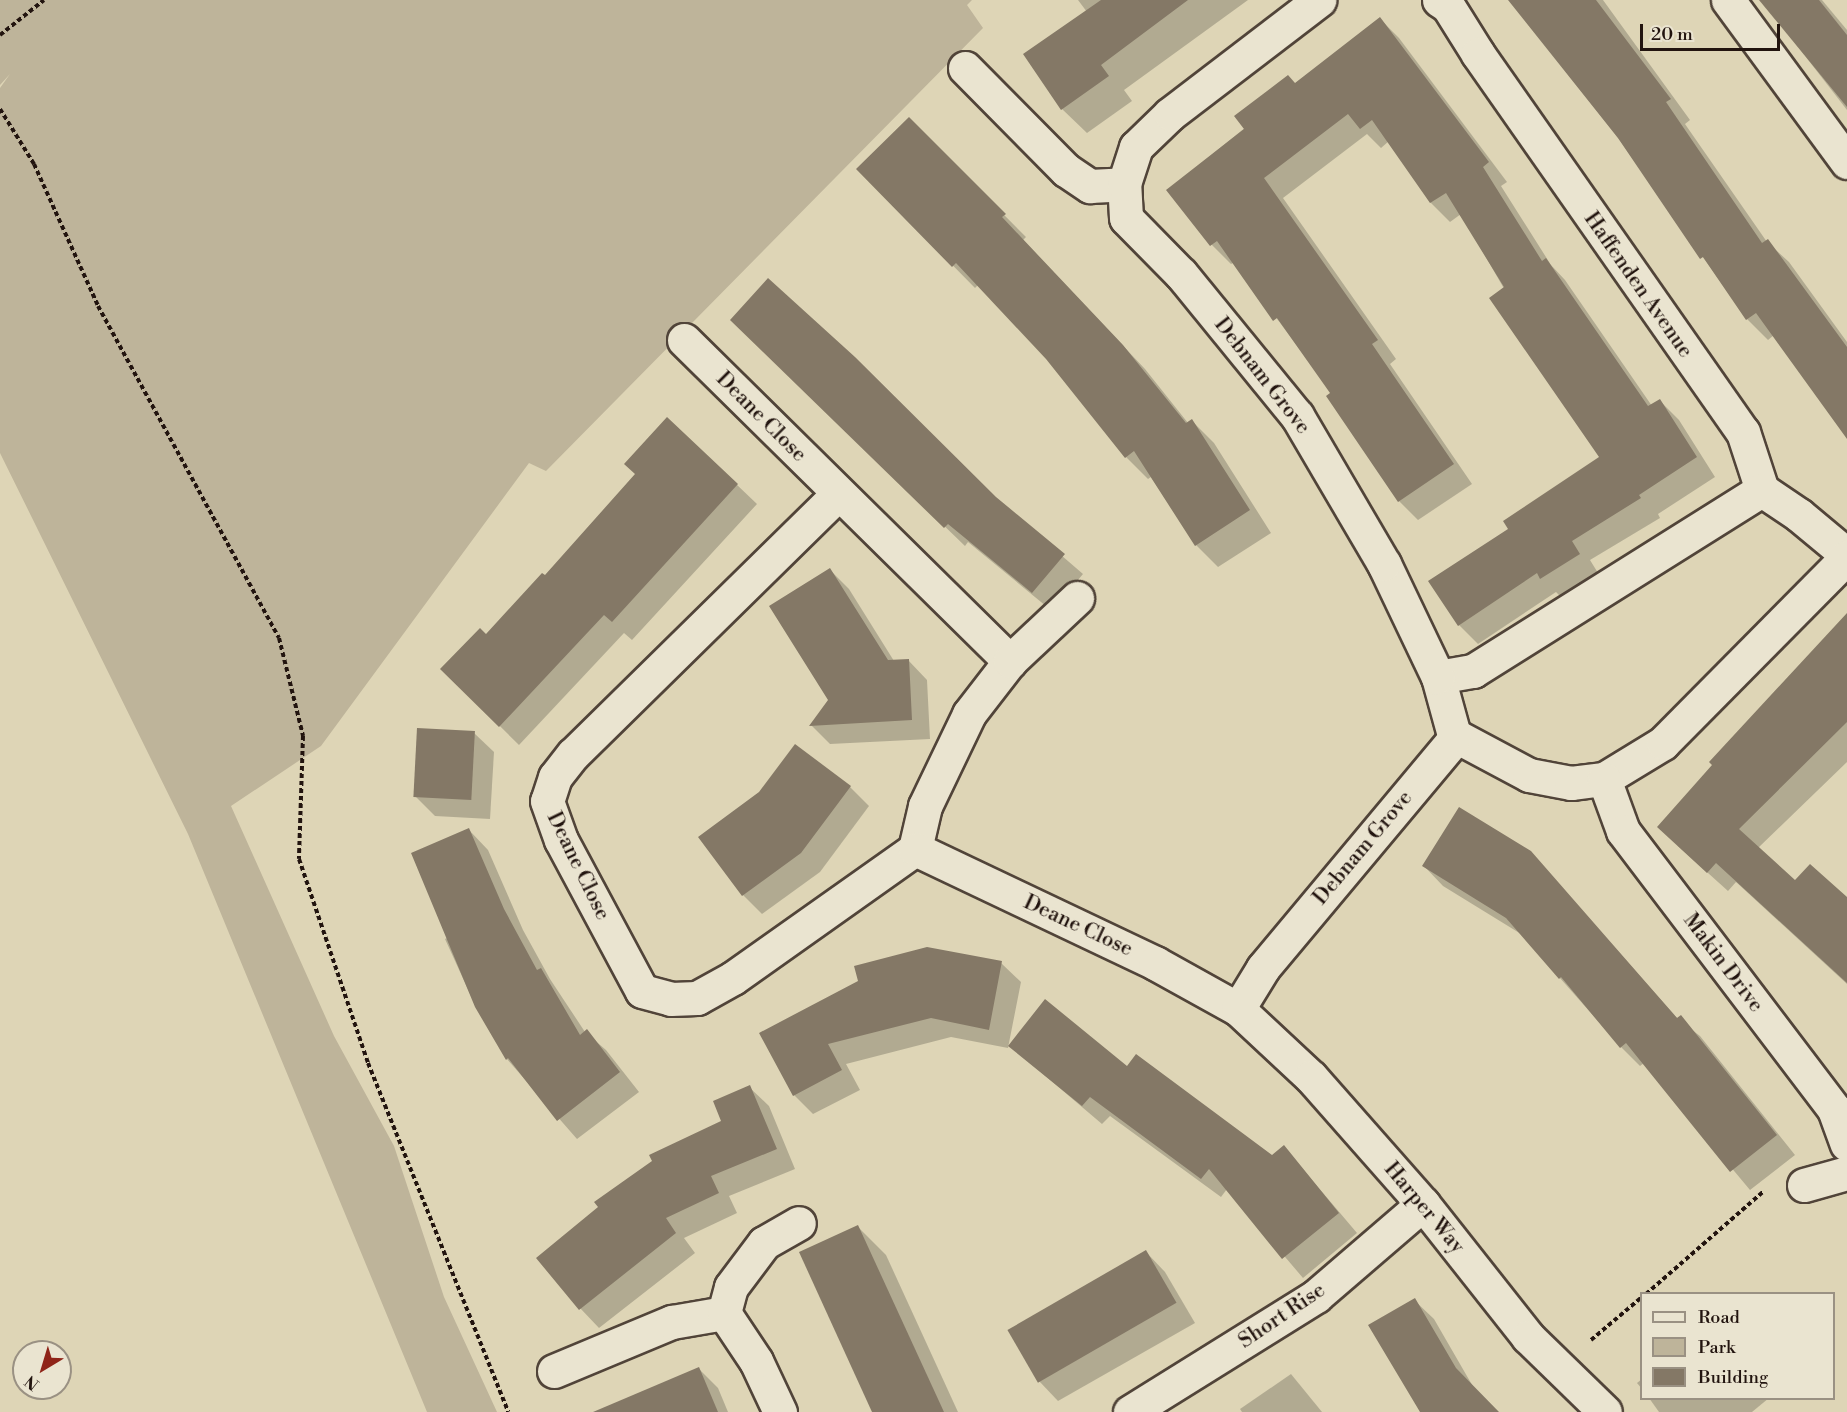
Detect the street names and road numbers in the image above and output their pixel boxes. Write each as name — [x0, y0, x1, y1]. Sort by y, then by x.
street label: Haffenden Avenue — [1578, 207, 1698, 363]
street label: Debnam Grove — [1209, 313, 1315, 439]
street label: Deane Close — [711, 367, 811, 467]
street label: Debnam Grove — [1308, 786, 1418, 910]
street label: Deane Close — [541, 808, 615, 924]
street label: Deane Close — [1020, 890, 1136, 962]
street label: Makin Drive — [1678, 909, 1768, 1017]
street label: Harper Way — [1378, 1157, 1470, 1259]
street label: Short Rise — [1234, 1278, 1330, 1354]

